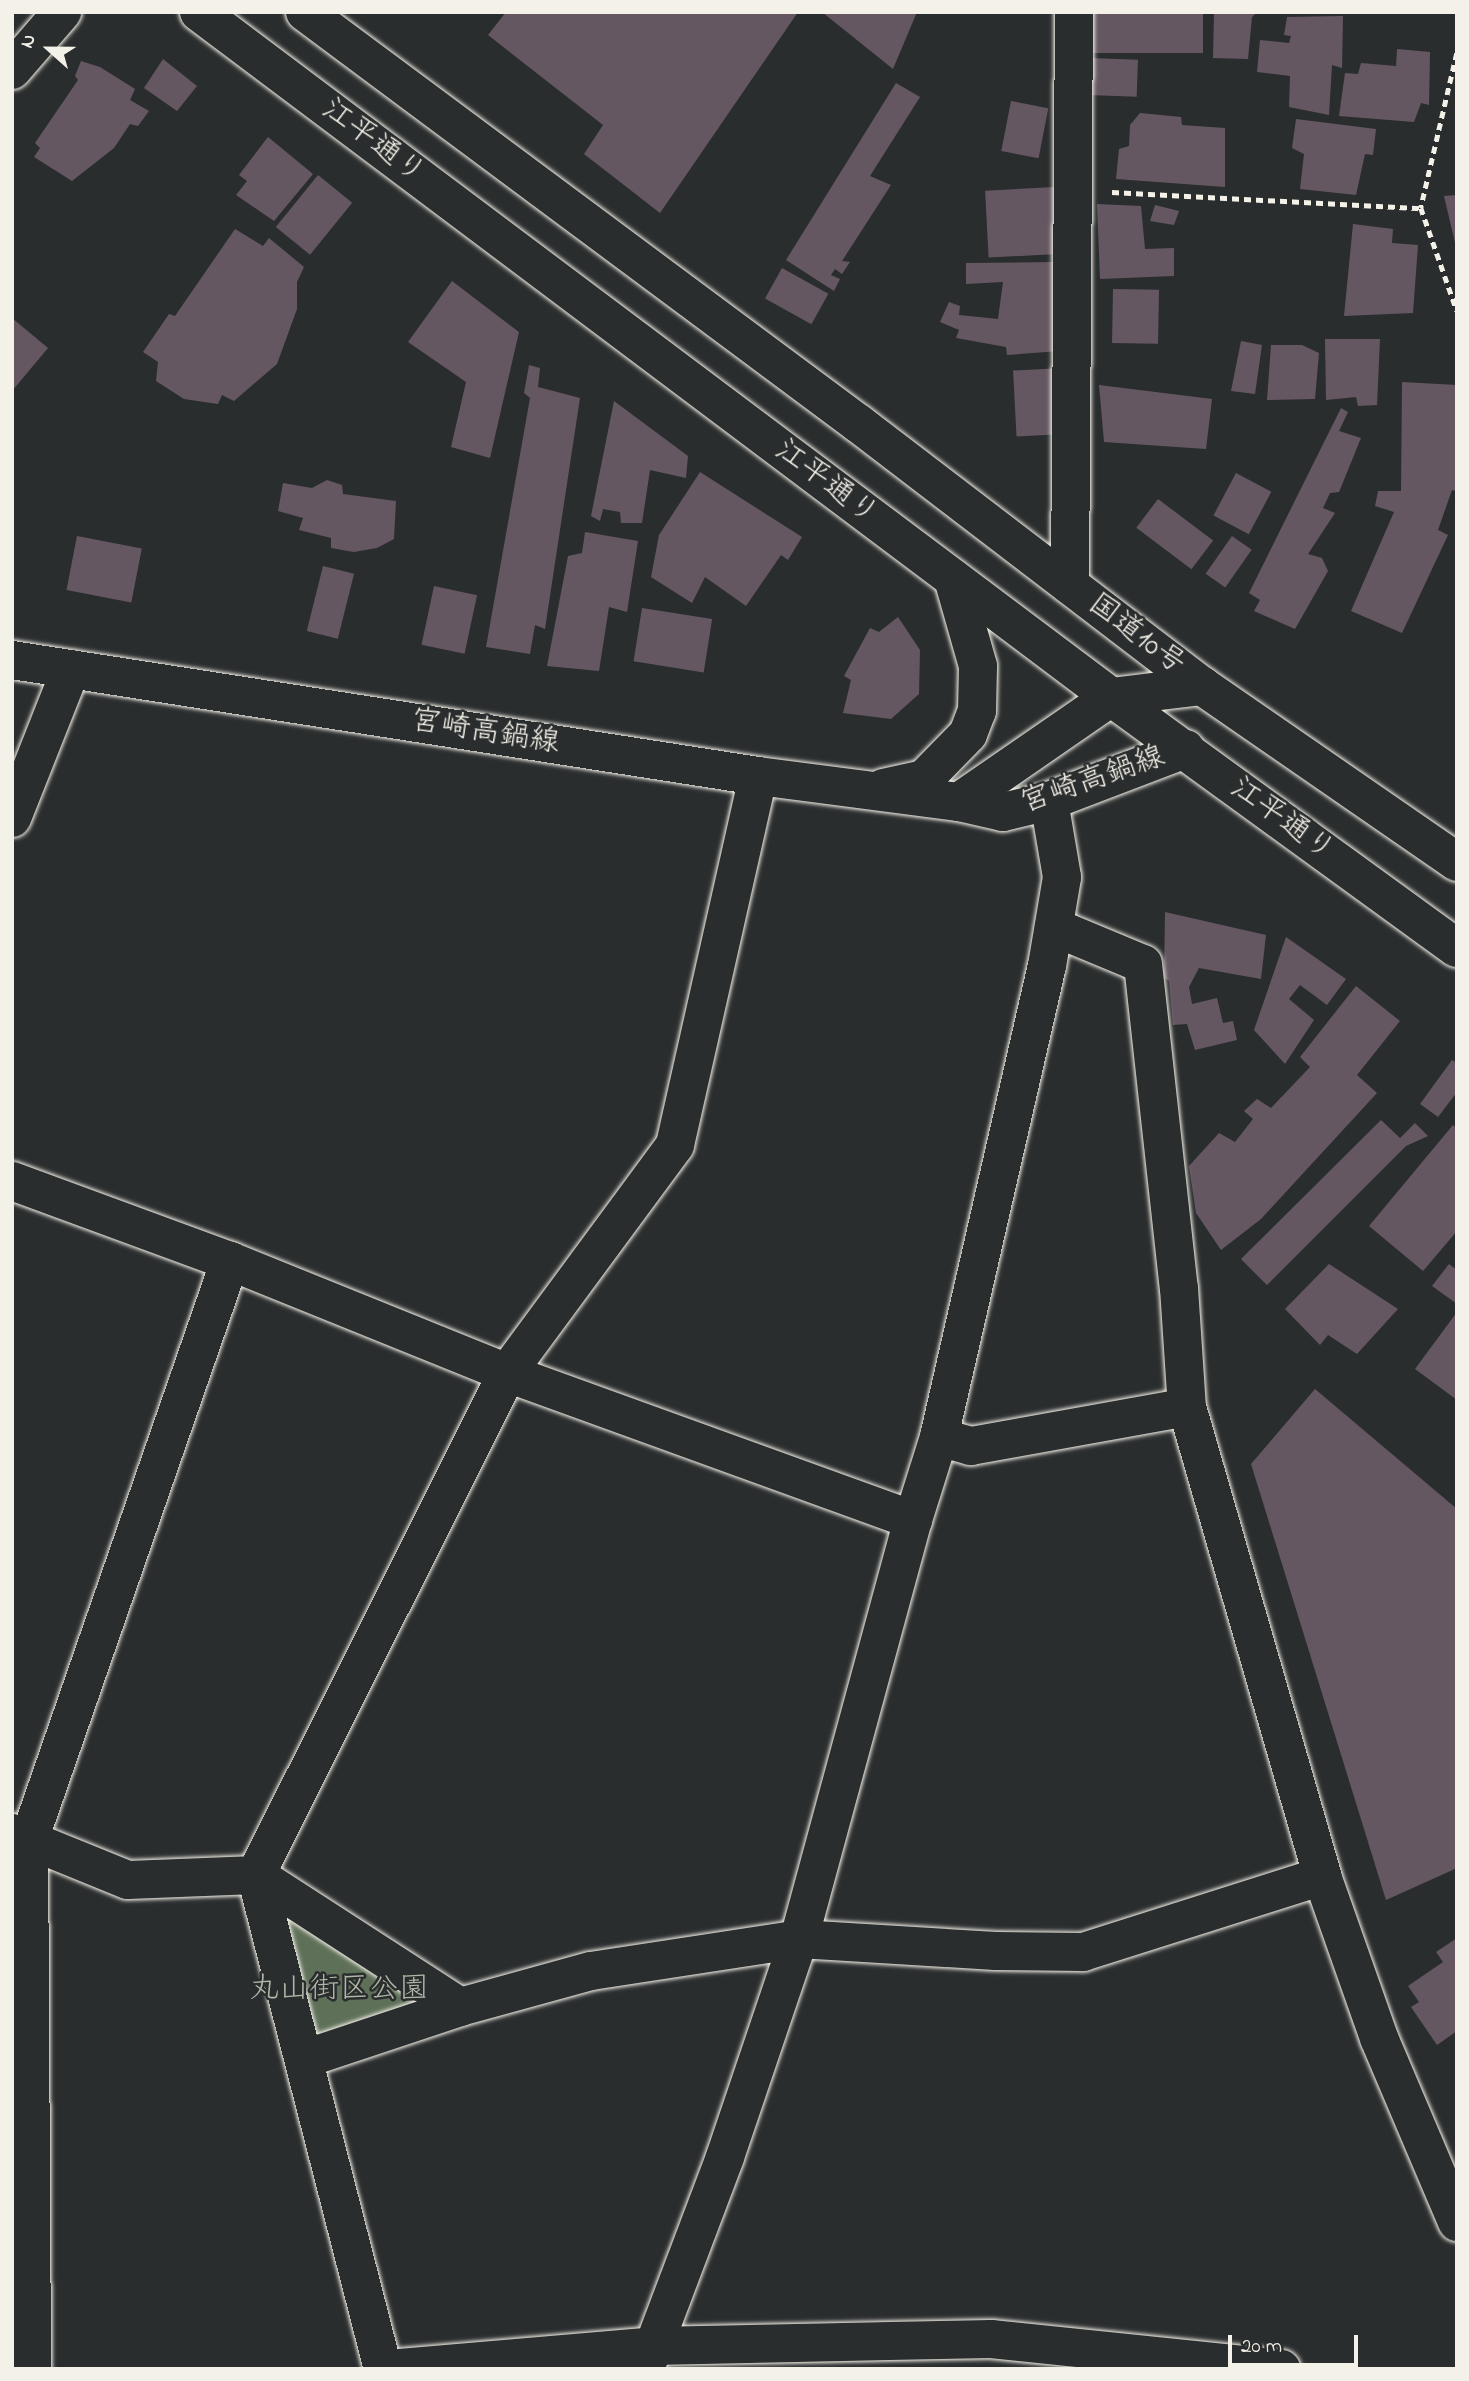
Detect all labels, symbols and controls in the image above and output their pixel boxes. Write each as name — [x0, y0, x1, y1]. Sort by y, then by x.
north arrow — [14, 14, 84, 84]
text: N — [14, 30, 44, 52]
street label: 江平通り — [314, 92, 432, 192]
street label: 江平通り — [767, 433, 885, 533]
street label: 国道10号 — [1080, 587, 1192, 683]
street label: 宮崎高鍋線 — [408, 703, 562, 763]
street label: 宮崎高鍋線 — [1016, 740, 1170, 822]
street label: 江平通り — [1223, 770, 1341, 870]
park label: 丸山街区公園 — [249, 1972, 429, 2008]
scale bar — [1231, 2322, 1360, 2366]
text: 20 m — [1241, 2332, 1282, 2362]

